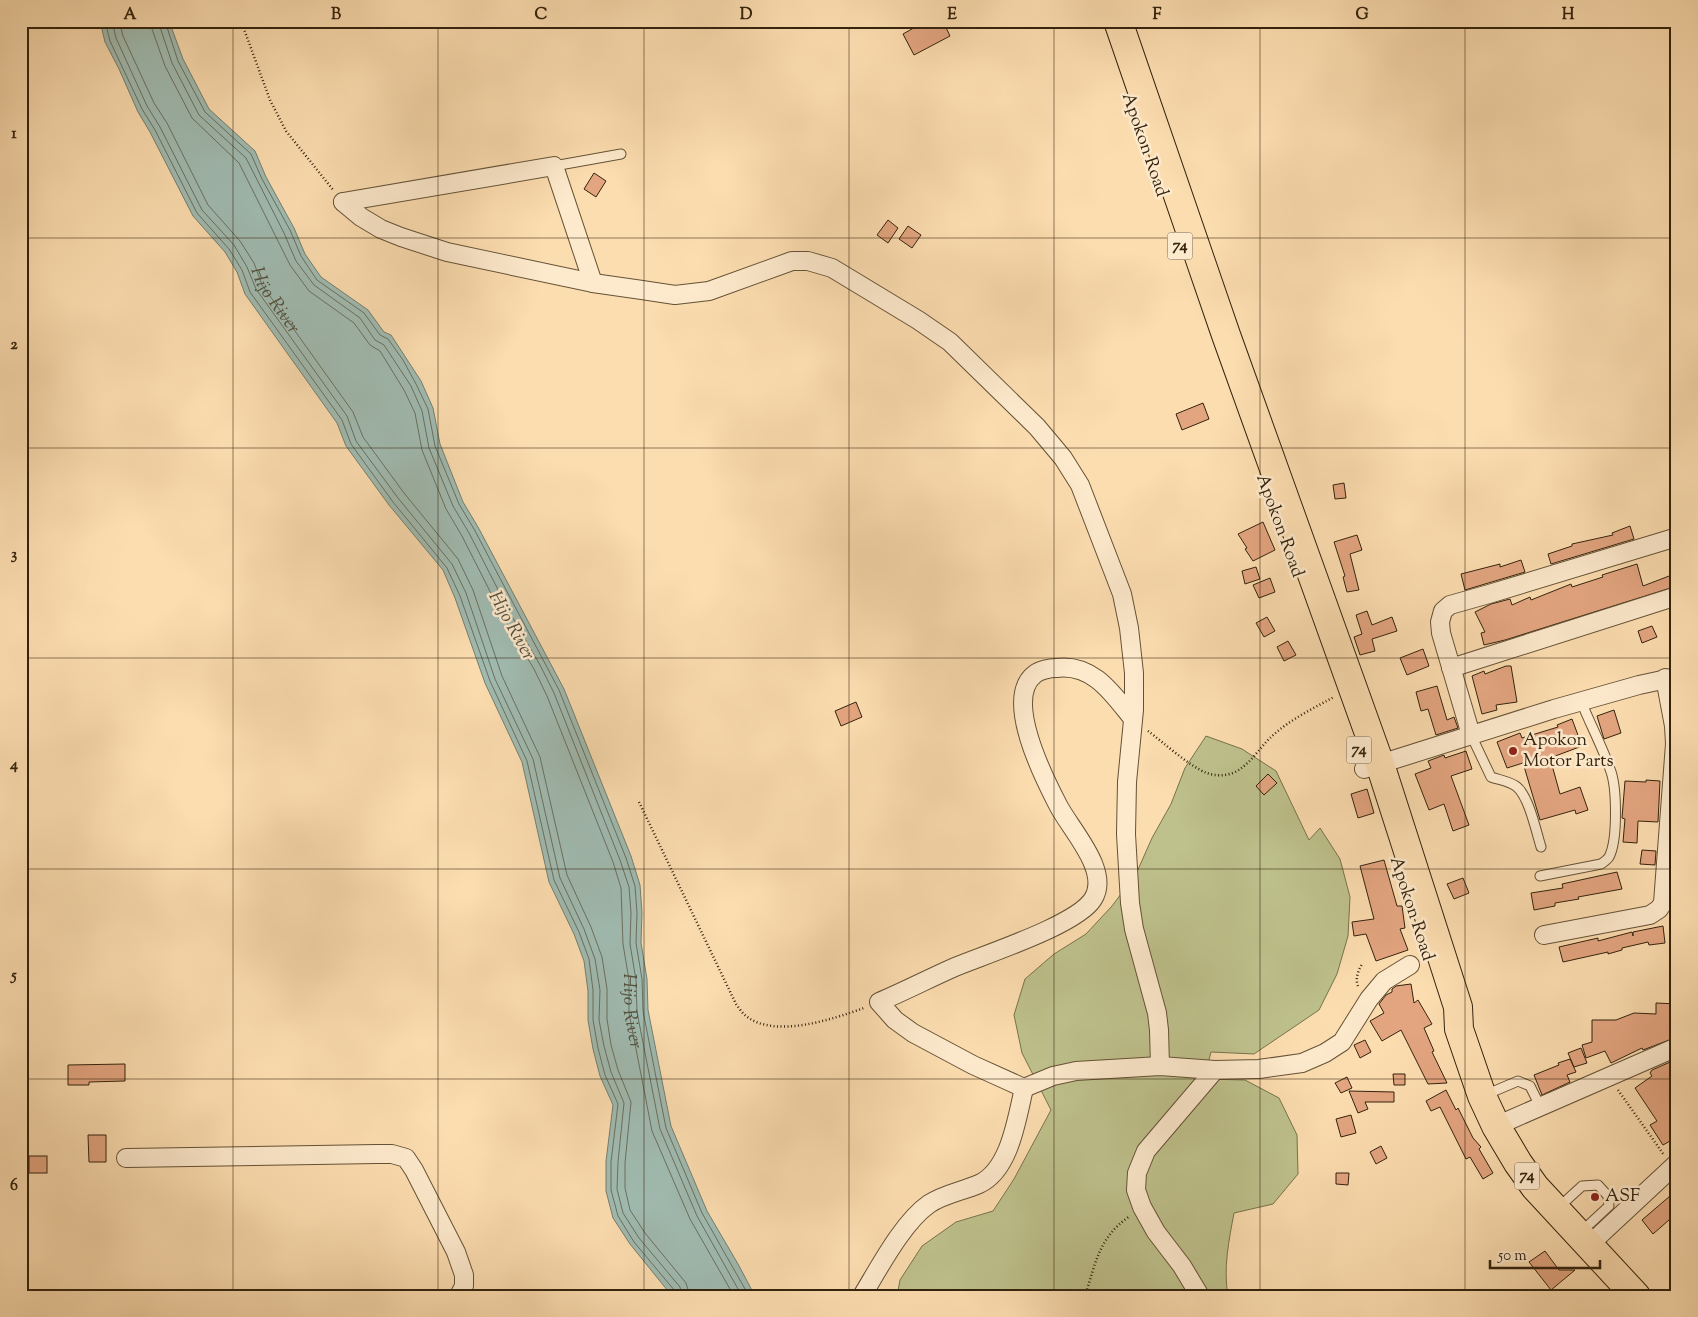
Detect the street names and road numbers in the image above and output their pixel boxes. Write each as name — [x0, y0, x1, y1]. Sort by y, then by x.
street label: Apokon Road — [1114, 90, 1174, 200]
road number: 74 — [1168, 232, 1192, 260]
street label: Apokon Road — [1248, 471, 1310, 581]
road number: 74 — [1346, 736, 1372, 764]
street label: Apokon Road — [1382, 853, 1440, 965]
road number: 74 — [1514, 1162, 1540, 1190]

